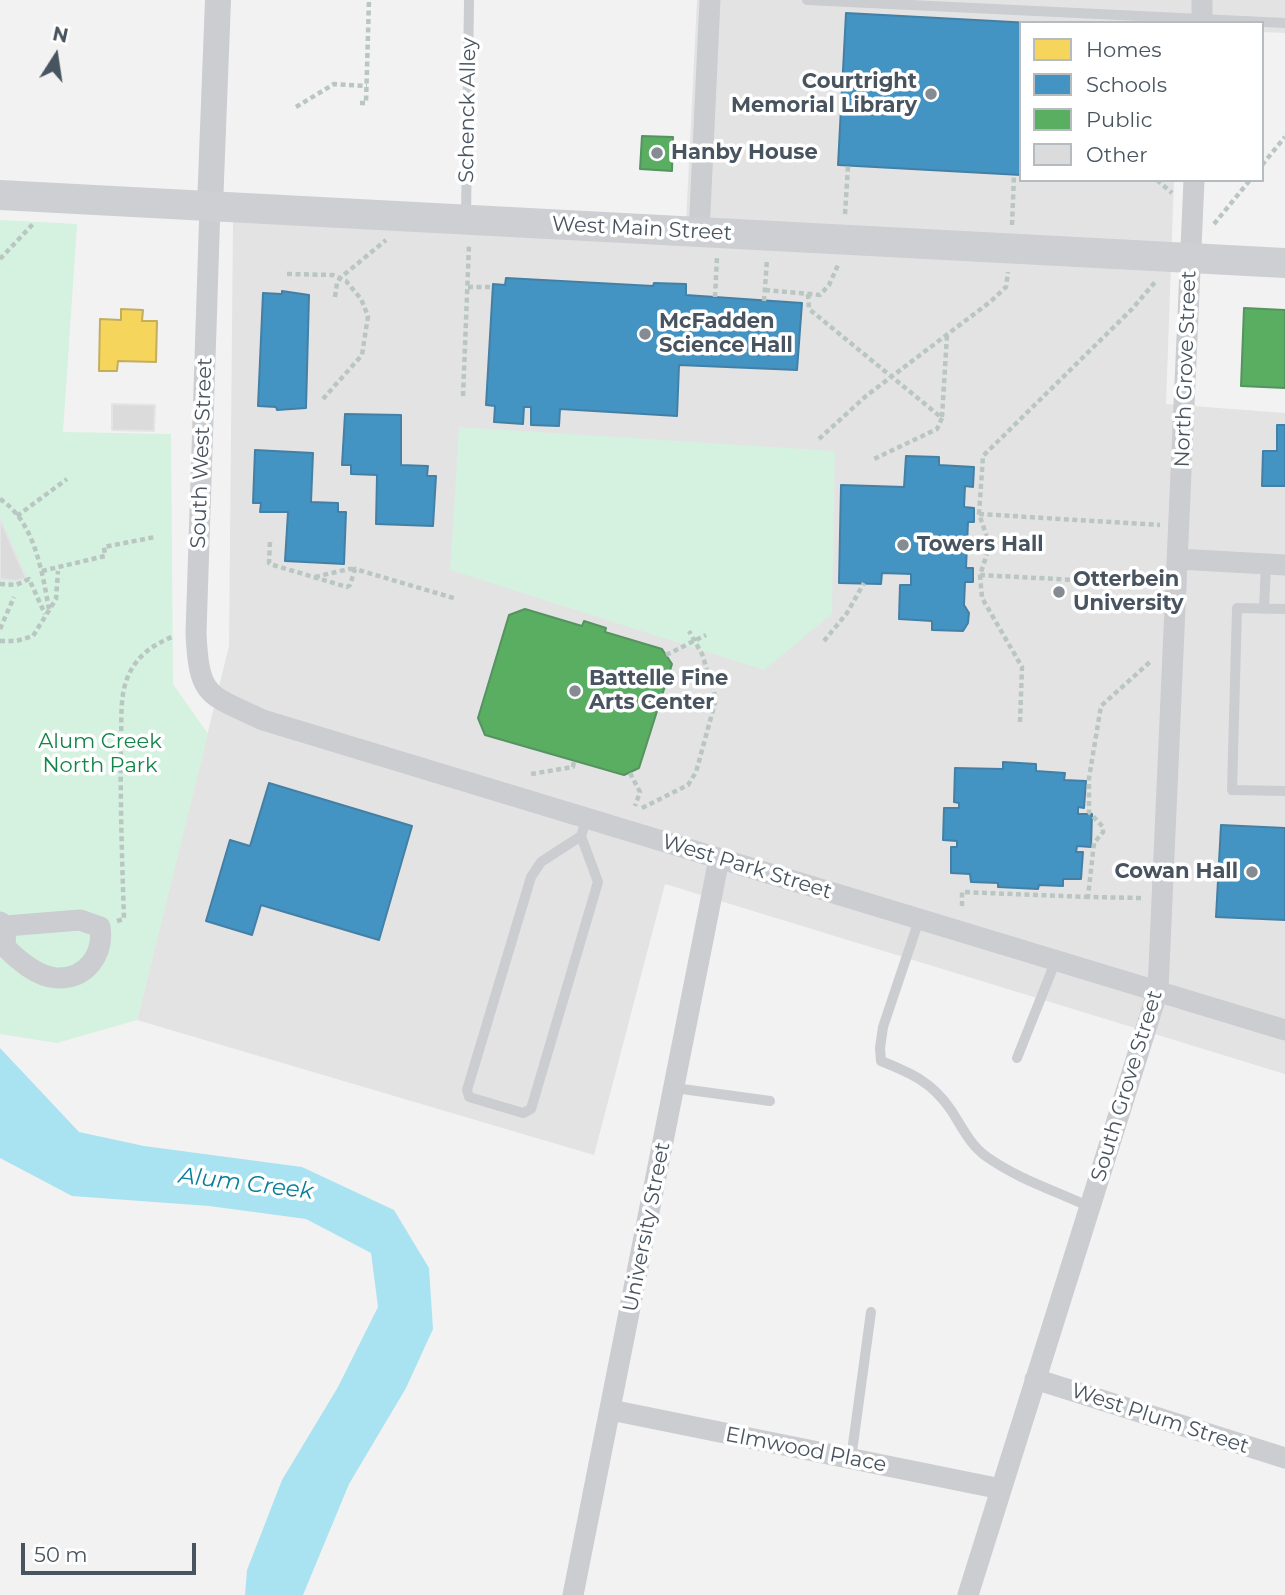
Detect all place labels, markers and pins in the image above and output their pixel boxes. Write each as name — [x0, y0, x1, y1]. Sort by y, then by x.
place label: Courtright Memorial Library — [731, 69, 917, 119]
marker: Courtright Memorial Library — [923, 86, 939, 102]
place label: Hanby House — [671, 140, 818, 166]
marker: Hanby House — [649, 145, 665, 161]
place label: McFadden Science Hall — [659, 309, 793, 359]
marker: McFadden Science Hall — [637, 326, 653, 342]
place label: Towers Hall — [917, 532, 1044, 558]
marker: Towers Hall — [895, 537, 911, 553]
place label: Otterbein University — [1073, 567, 1184, 617]
marker: Otterbein University — [1051, 584, 1067, 600]
place label: Battelle Fine Arts Center — [589, 666, 728, 716]
marker: Battelle Fine Arts Center — [567, 683, 583, 699]
place label: Cowan Hall — [1115, 859, 1238, 885]
marker: Cowan Hall — [1244, 864, 1260, 880]

